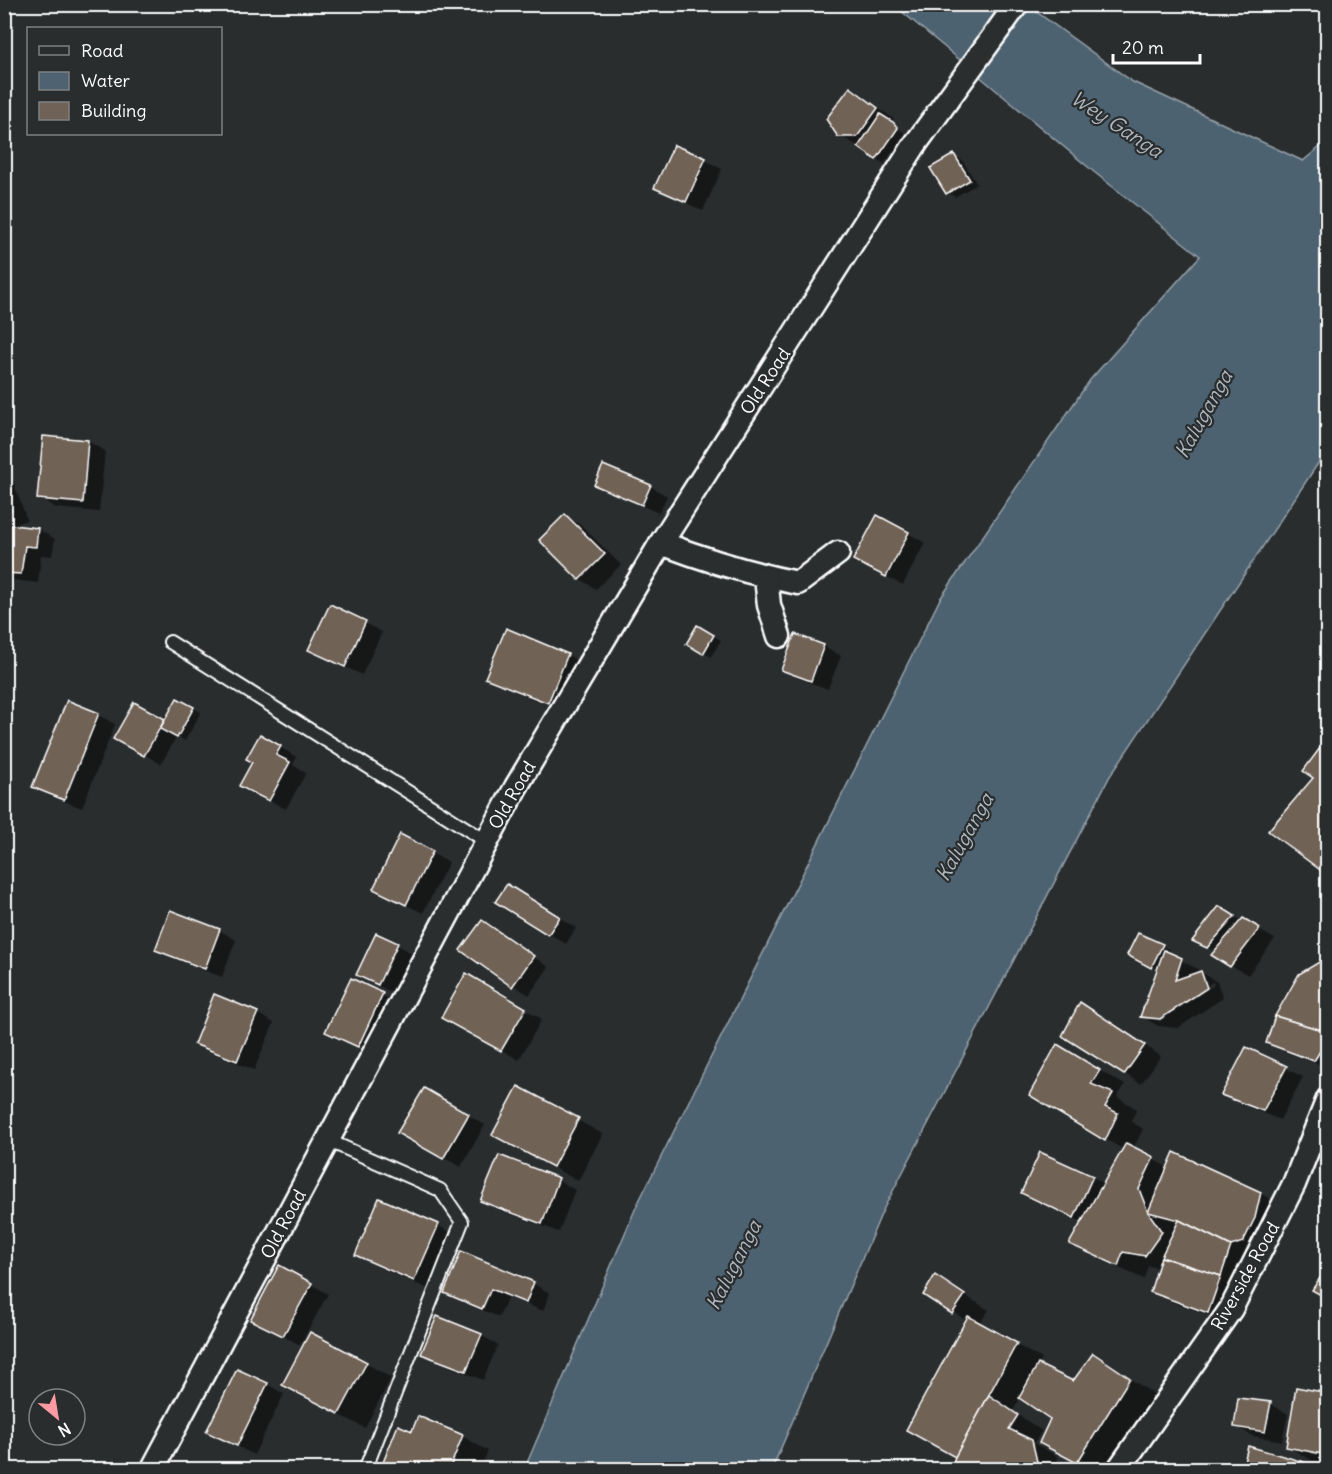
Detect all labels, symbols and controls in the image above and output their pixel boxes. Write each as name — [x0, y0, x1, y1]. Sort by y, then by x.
legend — [27, 27, 222, 135]
scale bar — [1113, 27, 1200, 65]
text: 20 m — [1122, 36, 1164, 59]
text: Road — [81, 39, 124, 62]
text: Water — [81, 69, 131, 92]
water label: Wey Ganga — [1066, 85, 1169, 164]
text: Building — [81, 99, 146, 122]
street label: Old Road — [735, 343, 795, 419]
water label: Kaluganga — [1169, 364, 1238, 462]
street label: Old Road — [483, 756, 541, 833]
water label: Kaluganga — [930, 787, 999, 885]
street label: Old Road — [255, 1185, 311, 1263]
water label: Kaluganga — [700, 1215, 767, 1314]
street label: Riverside Road — [1206, 1218, 1284, 1334]
north arrow — [27, 1387, 87, 1447]
text: N — [55, 1419, 74, 1441]

